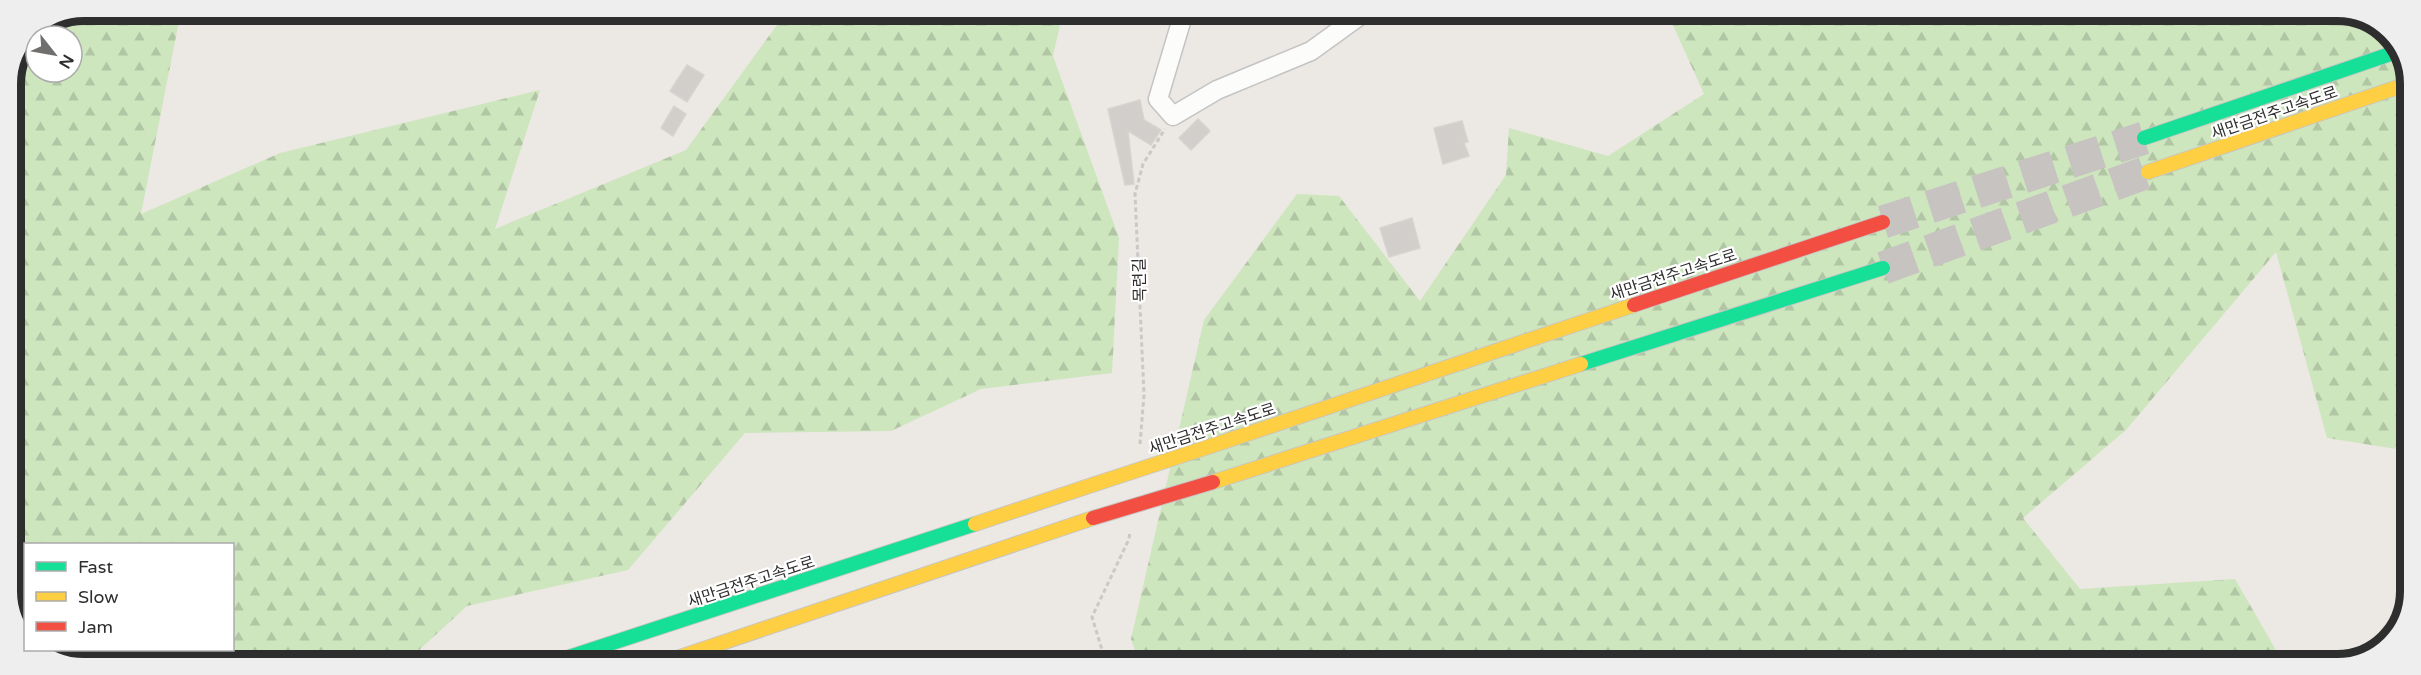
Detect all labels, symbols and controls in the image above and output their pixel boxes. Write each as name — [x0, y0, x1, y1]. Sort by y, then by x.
north arrow — [24, 24, 84, 84]
text: N — [54, 51, 78, 72]
street label: 새만금전주고속도로 — [2208, 82, 2340, 144]
street label: 새만금전주고속도로 — [1607, 245, 1740, 305]
street label: 목련길 — [1130, 258, 1150, 302]
street label: 새만금전주고속도로 — [1146, 399, 1279, 459]
legend — [24, 543, 234, 651]
street label: 새만금전주고속도로 — [685, 552, 818, 612]
text: Fast — [78, 556, 113, 578]
text: Slow — [78, 586, 119, 608]
text: Jam — [78, 616, 113, 638]

